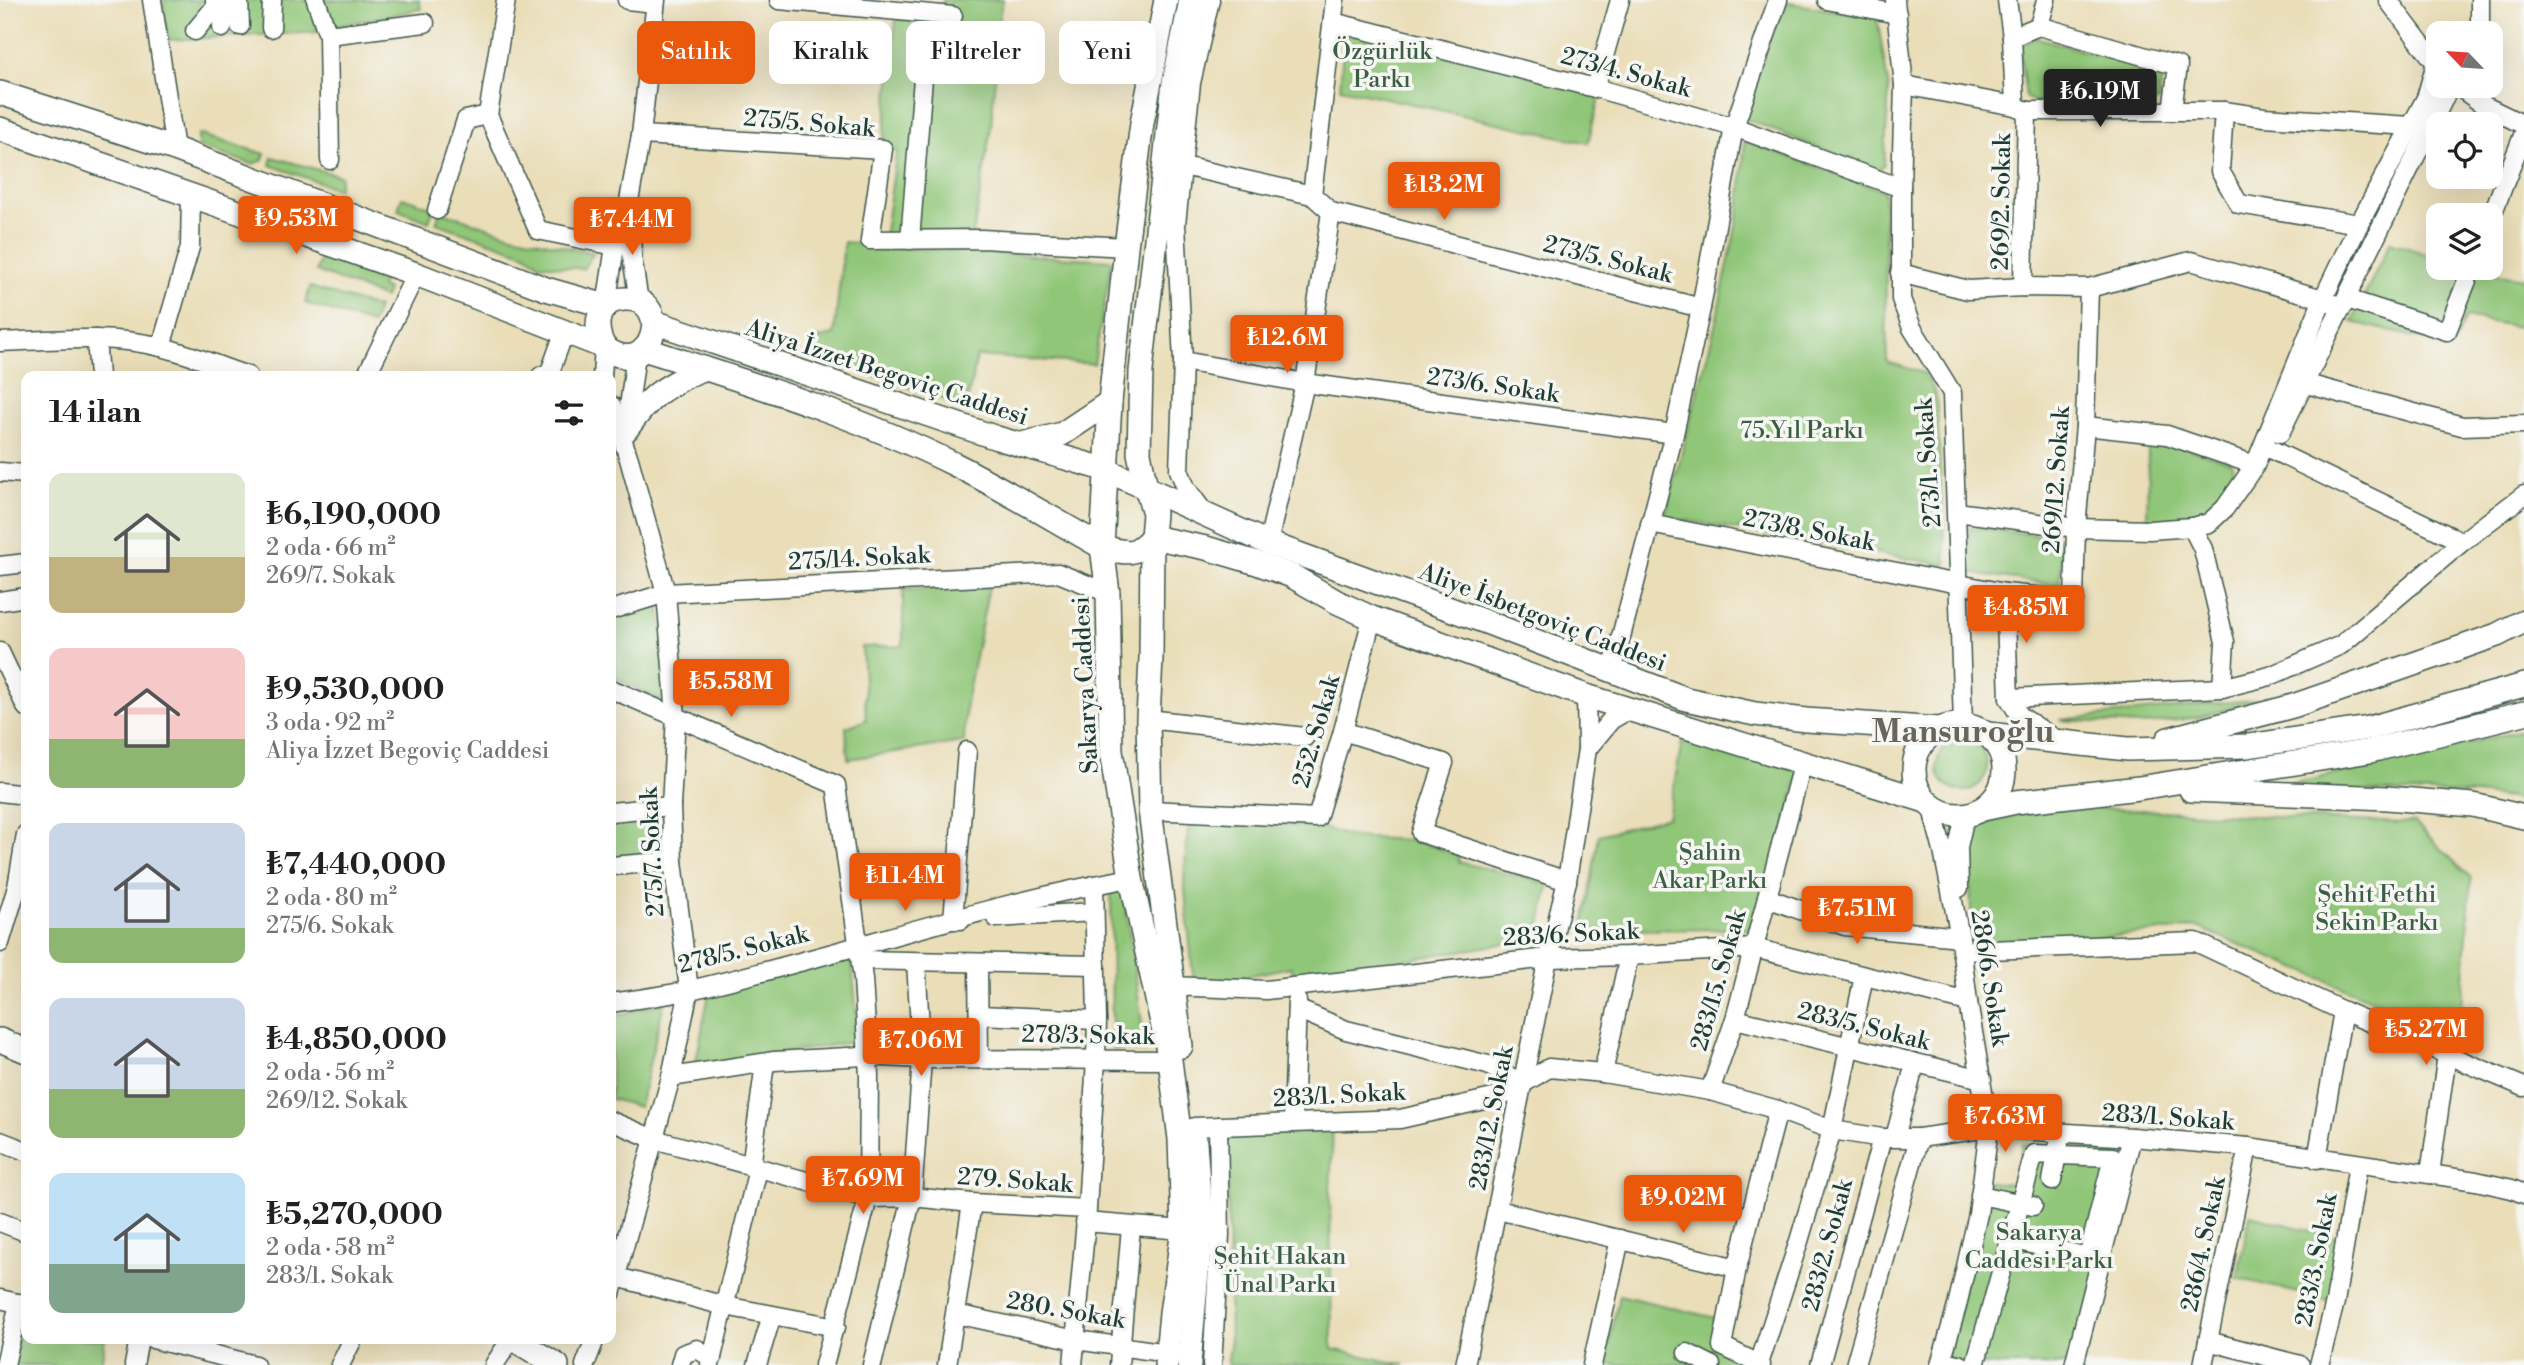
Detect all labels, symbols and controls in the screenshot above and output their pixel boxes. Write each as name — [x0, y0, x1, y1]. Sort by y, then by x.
chip: Satılık — [637, 21, 755, 84]
chip: Kiralık — [769, 21, 892, 84]
chip: Filtreler — [906, 21, 1045, 84]
chip: Yeni — [1059, 21, 1156, 84]
north arrow — [2426, 21, 2502, 98]
map controls — [2426, 21, 2503, 280]
park label: Özgürlük Parkı — [1332, 36, 1433, 95]
street label: 273/4. Sokak — [1558, 41, 1695, 105]
pin: ₺6.19M — [2043, 69, 2157, 129]
text: ₺6.19M — [2060, 78, 2140, 106]
street label: 275/5. Sokak — [742, 103, 877, 145]
button: locate — [2426, 112, 2503, 189]
street label: 269/2. Sokak — [1986, 132, 2018, 271]
pin: ₺13.2M — [1387, 162, 1501, 222]
text: ₺13.2M — [1404, 171, 1484, 199]
pin: ₺9.53M — [239, 196, 353, 256]
pin: ₺7.44M — [575, 198, 689, 257]
button: layers — [2426, 203, 2503, 280]
text: ₺9.53M — [254, 205, 338, 233]
text: ₺7.44M — [590, 206, 674, 234]
street label: 273/5. Sokak — [1540, 229, 1677, 291]
street label: Aliya İzzet Begoviç Caddesi — [741, 312, 1032, 433]
pin: ₺12.6M — [1230, 316, 1344, 375]
text: ₺12.6M — [1246, 324, 1328, 352]
street label: 273/6. Sokak — [1425, 362, 1562, 410]
text: 14 ilan — [49, 394, 141, 432]
icon: filters — [550, 394, 588, 432]
street label: 273/1. Sokak — [1909, 396, 1948, 529]
street label: 269/12. Sokak — [2037, 404, 2077, 555]
park label: 75.Yıl Parkı — [1740, 416, 1864, 446]
text: ₺6,190,000 — [266, 496, 441, 534]
icon: home — [105, 501, 189, 585]
street label: 273/8. Sokak — [1740, 504, 1879, 559]
text: 2 oda · 66 m² — [266, 534, 396, 562]
street label: 275/14. Sokak — [787, 540, 932, 578]
street label: Aliye İsbetgoviç Caddesi — [1414, 556, 1671, 679]
text: 269/7. Sokak — [266, 562, 395, 590]
pin: ₺4.85M — [1969, 586, 2083, 645]
text: ₺4.85M — [1983, 594, 2069, 622]
street label: Sakarya Caddesi — [1066, 595, 1106, 774]
pin: ₺5.58M — [674, 660, 788, 719]
text: ₺5.58M — [689, 668, 773, 696]
street label: 252. Sokak — [1287, 670, 1348, 791]
text: ₺9,530,000 — [266, 671, 445, 709]
icon: home — [105, 676, 189, 760]
text: 3 oda · 92 m² — [266, 709, 394, 737]
district label: Mansuroğlu — [1872, 712, 2055, 752]
text: Aliya İzzet Begoviç Caddesi — [266, 737, 549, 765]
street label: 275/7. Sokak — [635, 785, 671, 918]
park label: Şahin Akar Parkı — [1651, 838, 1768, 896]
text: ₺7,440,000 — [266, 846, 446, 884]
icon: home — [105, 851, 189, 935]
pin: ₺11.4M — [848, 853, 962, 913]
text: ₺11.4M — [865, 862, 945, 890]
park label: Şehit Fethi Sekin Parkı — [2315, 880, 2439, 938]
text: 2 oda · 80 m² — [266, 884, 397, 912]
pin: ₺7.51M — [1800, 886, 1914, 946]
text: ₺7.51M — [1818, 895, 1896, 923]
street label: 283/15. Sokak — [1685, 905, 1754, 1054]
street label: 286/6. Sokak — [1963, 908, 2015, 1050]
text: 275/6. Sokak — [266, 912, 394, 940]
street label: 283/6. Sokak — [1502, 916, 1641, 954]
street label: 278/5. Sokak — [675, 919, 813, 981]
street label: 283/5. Sokak — [1795, 996, 1934, 1058]
pin: ₺5.27M — [2369, 1007, 2483, 1067]
text: ₺5.27M — [2385, 1016, 2467, 1044]
pin: ₺7.06M — [864, 1018, 978, 1078]
street label: 278/3. Sokak — [1021, 1020, 1156, 1052]
text: ₺4,850,000 — [266, 1021, 447, 1059]
icon: home — [105, 1026, 189, 1110]
text: ₺7.06M — [879, 1027, 963, 1055]
street label: 283/12. Sokak — [1463, 1042, 1521, 1193]
text: 2 oda · 56 m² — [266, 1059, 394, 1087]
street label: 283/1. Sokak — [1272, 1077, 1407, 1114]
text: 269/12. Sokak — [266, 1087, 407, 1115]
pin: ₺7.63M — [1948, 1094, 2062, 1154]
street label: 283/1. Sokak — [2101, 1098, 2237, 1138]
text: ₺7.63M — [1964, 1103, 2046, 1131]
pin: ₺7.69M — [806, 1156, 920, 1216]
street label: 279. Sokak — [956, 1162, 1075, 1200]
text: ₺7.69M — [822, 1165, 904, 1193]
street label: 286/4. Sokak — [2175, 1172, 2233, 1315]
street label: 283/2. Sokak — [1796, 1175, 1860, 1315]
pin: ₺9.02M — [1626, 1176, 1740, 1235]
text: ₺9.02M — [1640, 1184, 1726, 1212]
street label: 283/3. Sokak — [2289, 1190, 2345, 1329]
text: ₺5,270,000 — [266, 1196, 443, 1234]
icon: home — [105, 1201, 189, 1285]
park label: Sakarya Caddesi Parkı — [1964, 1218, 2114, 1276]
text: 2 oda · 58 m² — [266, 1234, 394, 1262]
park label: Şehit Hakan Ünal Parkı — [1214, 1242, 1346, 1300]
text: 283/1. Sokak — [266, 1262, 393, 1290]
street label: 280. Sokak — [1004, 1286, 1129, 1336]

